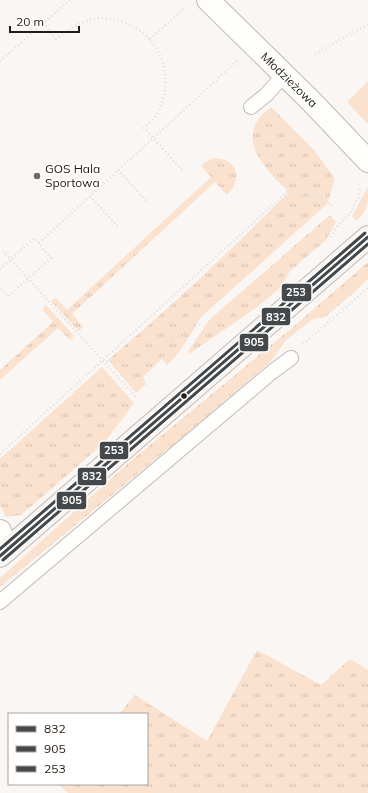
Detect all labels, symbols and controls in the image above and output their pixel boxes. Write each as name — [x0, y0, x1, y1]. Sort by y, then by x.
scale bar — [10, 8, 79, 34]
text: 20 m — [16, 14, 44, 29]
street label: Młodzieżowa — [258, 49, 321, 110]
place label: GOS Hala Sportowa — [45, 161, 100, 190]
marker: GOS Hala Sportowa — [32, 171, 42, 181]
line badge: 253 — [281, 283, 312, 302]
text: 253 — [286, 285, 306, 299]
line badge: 832 — [261, 307, 291, 326]
text: 832 — [266, 310, 286, 324]
line badge: 905 — [239, 333, 269, 352]
text: 905 — [244, 335, 264, 349]
unlabelled marker — [179, 391, 189, 401]
line badge: 253 — [99, 441, 129, 460]
text: 253 — [104, 443, 124, 457]
line badge: 832 — [77, 467, 107, 486]
text: 832 — [82, 469, 102, 483]
line badge: 905 — [56, 491, 87, 510]
text: 905 — [62, 493, 82, 507]
legend — [8, 713, 148, 785]
text: 832 — [44, 721, 66, 736]
text: 905 — [44, 741, 66, 756]
text: 253 — [44, 761, 66, 776]

